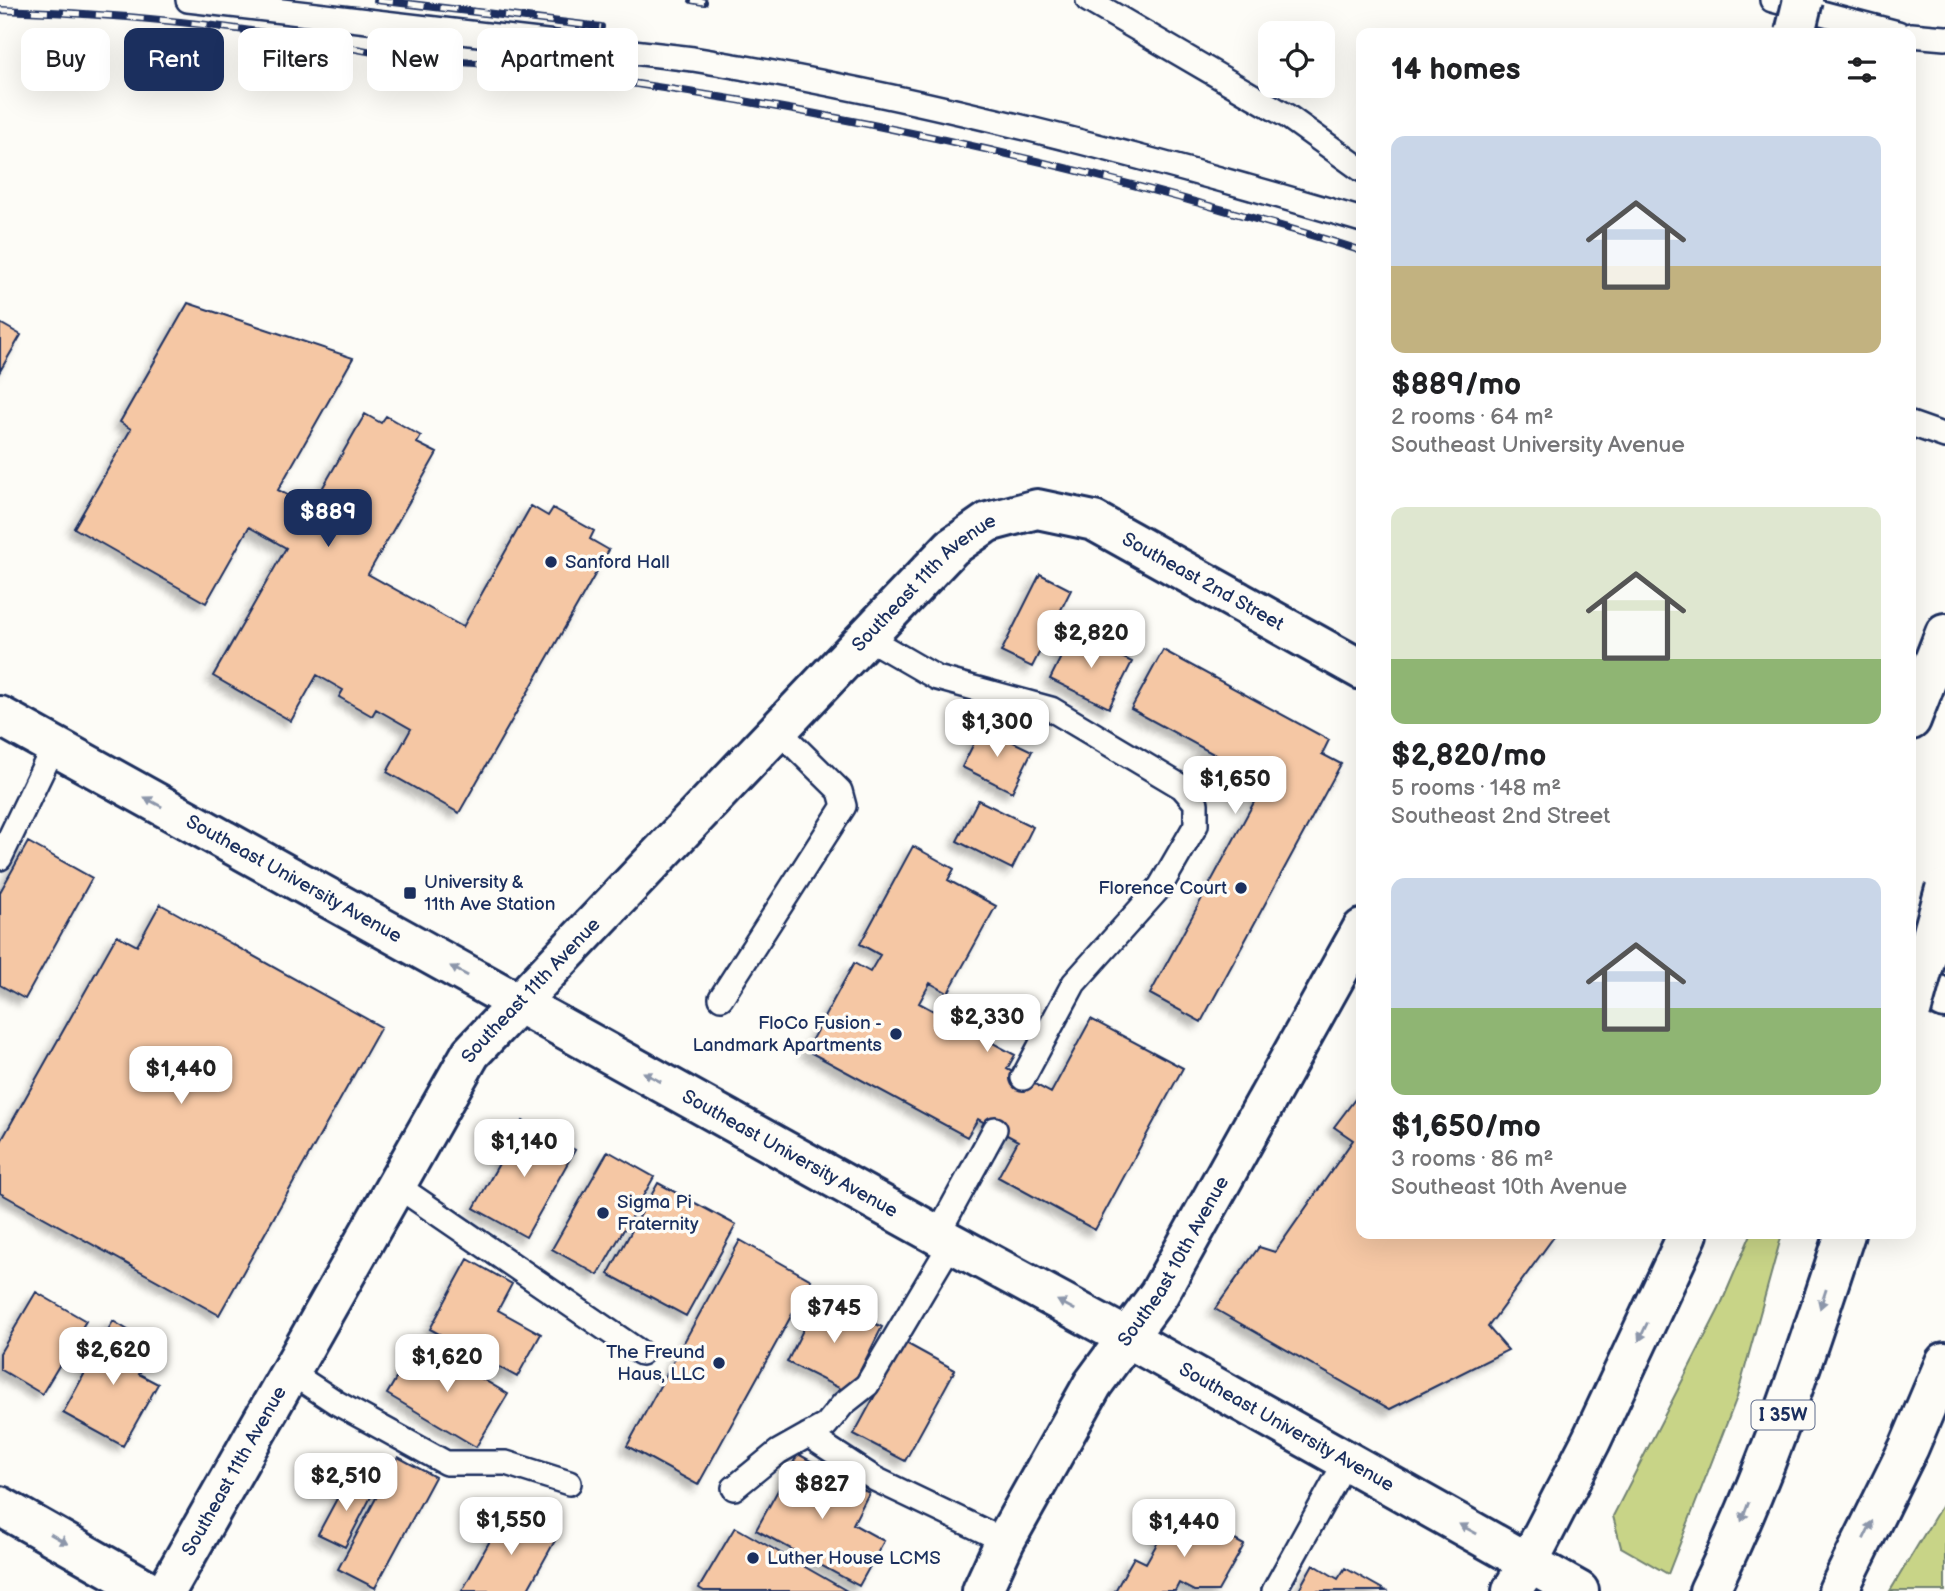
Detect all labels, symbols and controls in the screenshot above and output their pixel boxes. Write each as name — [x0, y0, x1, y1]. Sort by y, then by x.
map controls — [1258, 21, 1335, 98]
button: locate — [1258, 21, 1335, 98]
chip: Buy — [21, 28, 110, 91]
chip: Rent — [124, 28, 224, 91]
chip: Filters — [238, 28, 353, 91]
chip: New — [367, 28, 463, 91]
chip: Apartment — [477, 28, 638, 91]
icon: filters — [1843, 51, 1881, 89]
text: 14 homes — [1391, 52, 1520, 88]
icon: home — [1573, 182, 1699, 308]
text: $889/mo — [1391, 367, 1521, 403]
text: 2 rooms · 64 m² — [1391, 403, 1553, 431]
text: Southeast University Avenue — [1391, 431, 1685, 459]
pin: $889 — [287, 490, 369, 549]
text: $889 — [300, 498, 356, 526]
street label: Southeast 11th Avenue — [847, 509, 998, 657]
street label: Southeast 2nd Street — [1118, 527, 1288, 636]
place label: Sanford Hall — [565, 551, 670, 574]
icon: home — [1573, 553, 1699, 679]
marker: Sanford Hall — [543, 554, 559, 570]
pin: $2,820 — [1034, 610, 1148, 670]
text: $2,820 — [1053, 619, 1129, 647]
pin: $1,300 — [940, 700, 1054, 759]
text: $1,300 — [961, 708, 1033, 736]
text: $2,820/mo — [1391, 738, 1546, 774]
pin: $1,650 — [1178, 756, 1292, 816]
text: $1,650 — [1199, 765, 1271, 793]
text: 5 rooms · 148 m² — [1391, 774, 1561, 802]
one-way arrow — [143, 796, 163, 808]
text: Southeast 2nd Street — [1391, 802, 1610, 830]
street label: Southeast University Avenue — [182, 810, 406, 948]
place label: University & 11th Ave Station — [424, 871, 556, 916]
place label: Florence Court — [1098, 877, 1227, 900]
marker: Florence Court — [1233, 880, 1249, 896]
marker: University & 11th Ave Station — [402, 885, 418, 901]
street label: Southeast 11th Avenue — [456, 913, 605, 1067]
icon: home — [1573, 924, 1699, 1050]
one-way arrow — [450, 965, 469, 977]
pin: $2,330 — [930, 995, 1044, 1054]
text: $2,330 — [949, 1003, 1025, 1031]
place label: FloCo Fusion - Landmark Apartments — [692, 1012, 882, 1057]
marker: FloCo Fusion - Landmark Apartments — [888, 1026, 904, 1042]
pin: $1,440 — [124, 1046, 238, 1106]
text: $1,440 — [145, 1055, 217, 1083]
one-way arrow — [641, 1072, 661, 1084]
street label: Southeast University Avenue — [678, 1085, 902, 1222]
text: $1,650/mo — [1391, 1109, 1541, 1145]
pin: $1,140 — [467, 1120, 581, 1179]
text: $1,140 — [490, 1128, 558, 1156]
text: 3 rooms · 86 m² — [1391, 1145, 1553, 1173]
street label: Southeast 10th Avenue — [1113, 1172, 1234, 1351]
text: Southeast 10th Avenue — [1391, 1173, 1627, 1201]
place label: Sigma Pi Fraternity — [617, 1191, 699, 1236]
marker: Sigma Pi Fraternity — [595, 1205, 611, 1221]
pin: $745 — [793, 1286, 875, 1345]
one-way arrow — [1818, 1288, 1828, 1309]
text: $745 — [807, 1294, 861, 1322]
one-way arrow — [1056, 1299, 1076, 1311]
one-way arrow — [1637, 1322, 1649, 1342]
pin: $2,620 — [56, 1328, 170, 1387]
pin: $1,620 — [390, 1334, 504, 1394]
text: $2,620 — [75, 1336, 151, 1364]
place label: The Freund Haus, LLC — [606, 1341, 705, 1386]
text: $1,620 — [411, 1343, 483, 1371]
marker: The Freund Haus, LLC — [711, 1355, 727, 1371]
street label: Southeast University Avenue — [1175, 1358, 1398, 1496]
street label: Southeast 11th Avenue — [177, 1382, 291, 1560]
road number: I 35W — [1752, 1400, 1814, 1430]
pin: $2,510 — [289, 1454, 403, 1513]
text: $2,510 — [310, 1462, 382, 1490]
pin: $827 — [781, 1462, 863, 1521]
text: $827 — [795, 1470, 849, 1498]
pin: $1,550 — [454, 1498, 568, 1557]
pin: $1,440 — [1127, 1500, 1241, 1559]
one-way arrow — [1740, 1502, 1751, 1523]
text: $1,550 — [476, 1506, 546, 1534]
text: $1,440 — [1148, 1508, 1220, 1536]
one-way arrow — [1863, 1520, 1874, 1540]
one-way arrow — [1458, 1523, 1478, 1535]
one-way arrow — [50, 1533, 69, 1545]
place label: Luther House LCMS — [767, 1547, 941, 1570]
marker: Luther House LCMS — [745, 1550, 761, 1566]

